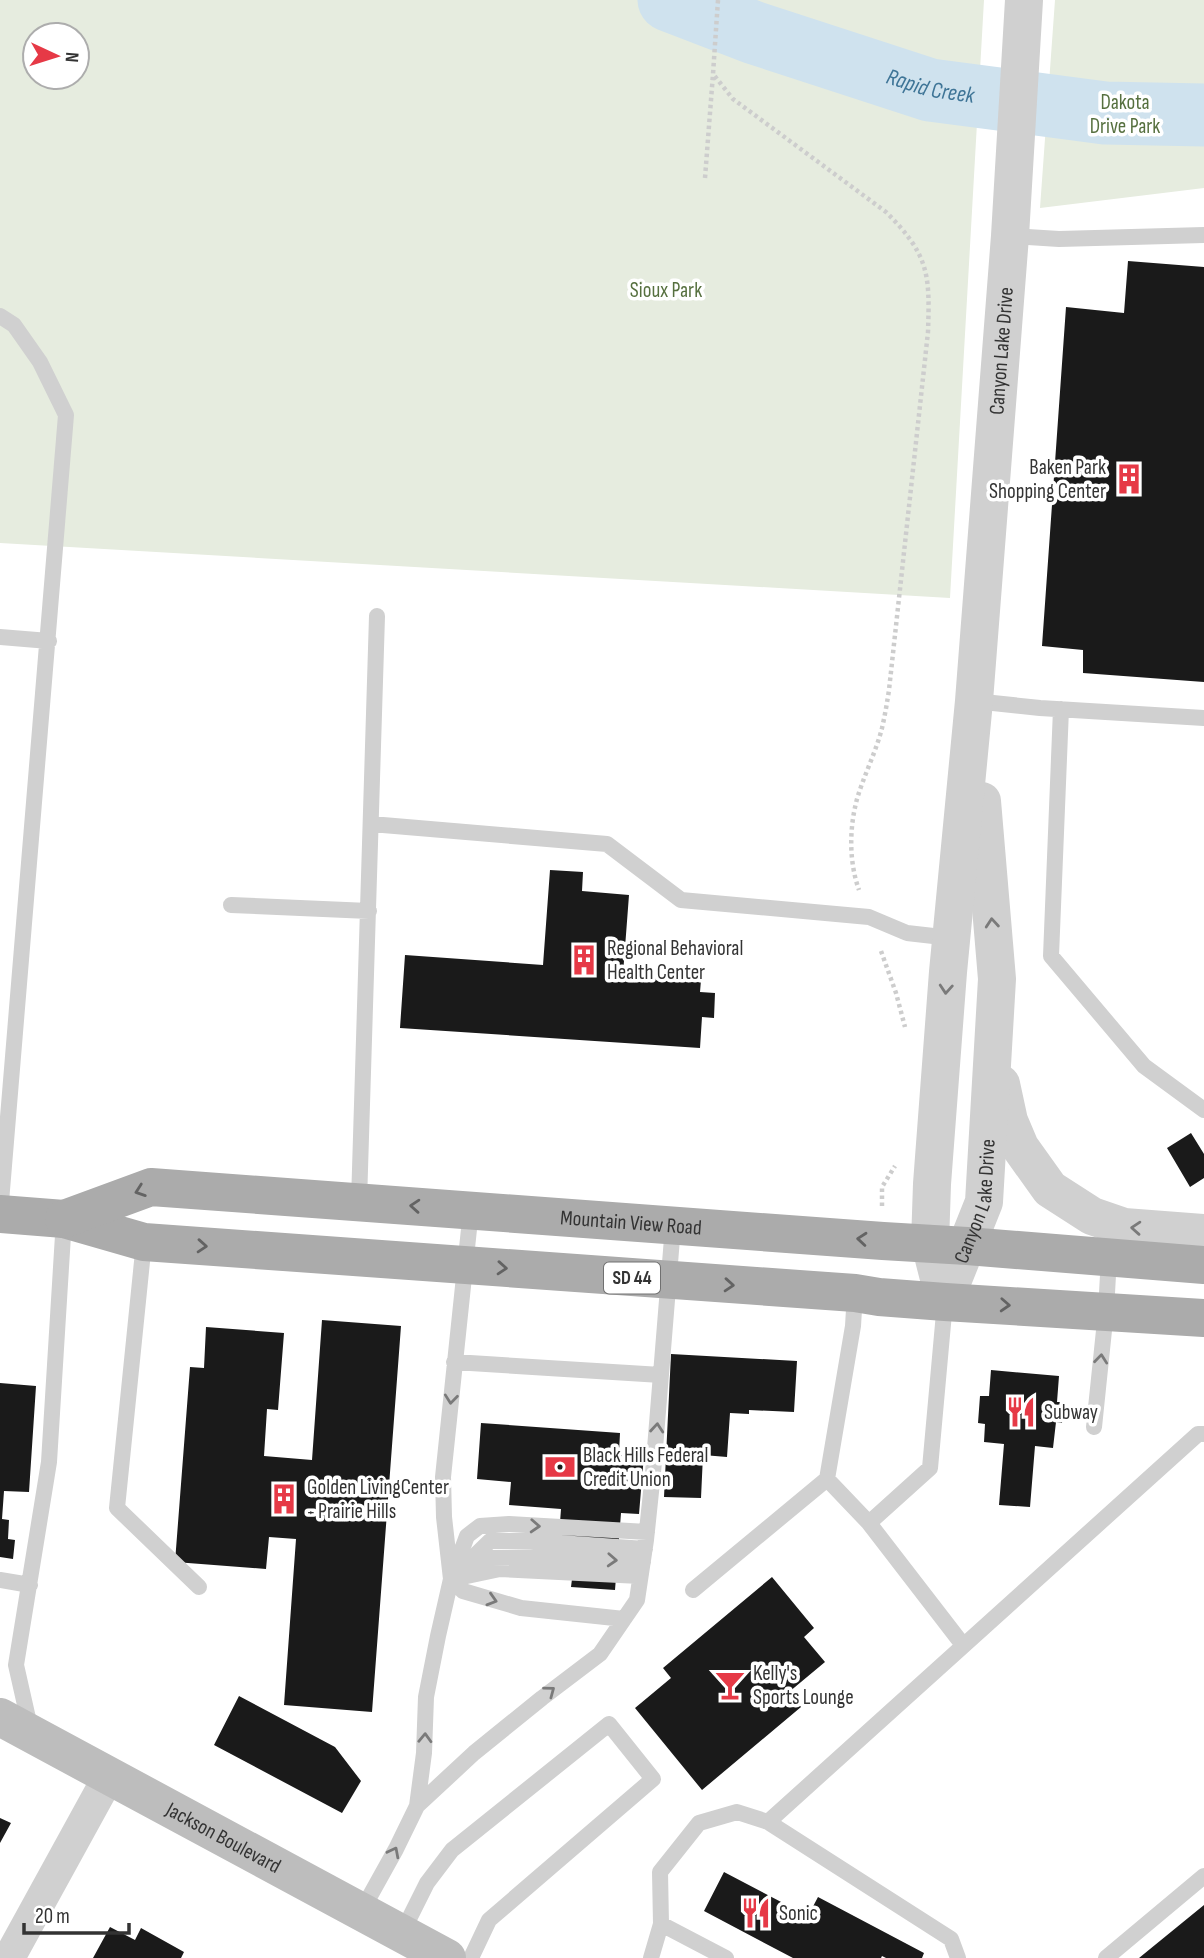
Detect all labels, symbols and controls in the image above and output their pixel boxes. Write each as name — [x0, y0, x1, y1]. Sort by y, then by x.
north arrow — [21, 21, 91, 91]
text: N — [60, 51, 83, 63]
water label: Rapid Creek — [883, 63, 977, 110]
park label: Dakota Drive Park — [1090, 90, 1160, 139]
park label: Sioux Park — [630, 278, 702, 303]
street label: Canyon Lake Drive — [984, 286, 1019, 416]
place label: Baken Park Shopping Center — [989, 455, 1106, 504]
building icon: Baken Park Shopping Center — [1112, 462, 1146, 496]
one-way arrow — [985, 917, 1000, 928]
place label: Regional Behavioral Health Center — [607, 936, 743, 985]
building icon: Regional Behavioral Health Center — [567, 943, 601, 977]
one-way arrow — [939, 983, 954, 994]
street label: Canyon Lake Drive — [948, 1138, 1000, 1267]
one-way arrow — [135, 1183, 147, 1197]
one-way arrow — [410, 1199, 421, 1214]
street label: Mountain View Road — [559, 1205, 703, 1240]
one-way arrow — [1130, 1221, 1141, 1236]
one-way arrow — [856, 1232, 867, 1247]
one-way arrow — [197, 1238, 208, 1253]
one-way arrow — [497, 1260, 508, 1275]
road number: SD 44 — [604, 1262, 660, 1294]
one-way arrow — [724, 1277, 735, 1292]
one-way arrow — [1000, 1298, 1011, 1313]
one-way arrow — [1093, 1353, 1108, 1364]
one-way arrow — [443, 1394, 458, 1405]
restaurant icon: Subway — [1004, 1395, 1038, 1429]
place label: Subway — [1044, 1400, 1098, 1425]
one-way arrow — [649, 1422, 664, 1433]
place label: Black Hills Federal Credit Union — [583, 1443, 708, 1492]
bank icon: Black Hills Federal Credit Union — [543, 1450, 577, 1484]
place label: Golden LivingCenter - Prairie Hills — [307, 1475, 449, 1524]
building icon: Golden LivingCenter - Prairie Hills — [267, 1482, 301, 1516]
one-way arrow — [530, 1518, 541, 1533]
one-way arrow — [606, 1553, 617, 1568]
one-way arrow — [486, 1591, 498, 1606]
place label: Kelly's Sports Lounge — [753, 1661, 854, 1710]
bar icon: Kelly's Sports Lounge — [713, 1668, 747, 1702]
one-way arrow — [543, 1687, 555, 1699]
one-way arrow — [417, 1732, 432, 1743]
street label: Jackson Boulevard — [161, 1796, 285, 1879]
one-way arrow — [386, 1847, 400, 1859]
scale bar — [24, 1892, 130, 1936]
restaurant icon: Sonic — [739, 1896, 773, 1930]
place label: Sonic — [779, 1901, 818, 1926]
text: 20 m — [35, 1904, 70, 1929]

